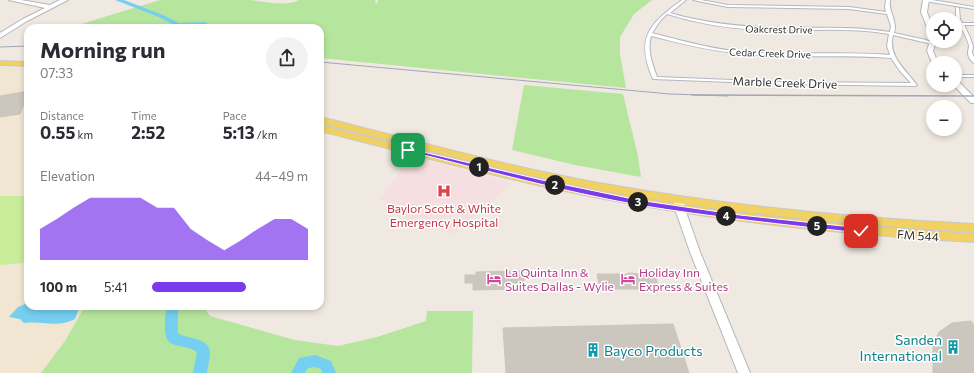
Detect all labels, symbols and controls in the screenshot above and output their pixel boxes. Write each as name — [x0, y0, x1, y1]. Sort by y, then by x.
map controls — [926, 12, 962, 136]
button: locate — [926, 12, 962, 48]
street label: Oakcrest Drive — [745, 22, 813, 36]
text: Morning run — [40, 36, 166, 63]
button: share — [266, 37, 308, 79]
street label: Cedar Creek Drive — [729, 46, 811, 60]
button: + — [926, 56, 962, 92]
text: 07:33 — [40, 65, 73, 81]
street label: Marble Creek Drive — [733, 73, 837, 91]
button: − — [926, 100, 962, 136]
text: Distance — [40, 109, 84, 122]
text: Time — [131, 109, 157, 122]
text: Pace — [223, 109, 247, 122]
text: 0.55 — [40, 122, 75, 143]
text: 2:52 — [131, 122, 165, 143]
text: 5:13 — [223, 122, 255, 143]
text: km — [75, 128, 93, 141]
text: /km — [255, 128, 277, 141]
pin — [391, 133, 425, 167]
icon: arrive — [397, 139, 419, 161]
pin: 1 — [469, 157, 489, 177]
text: 1 — [477, 160, 481, 173]
text: Elevation — [40, 168, 95, 184]
text: 44–49 m — [255, 168, 308, 184]
pin: 2 — [545, 175, 565, 195]
text: 2 — [552, 178, 558, 191]
hospital icon: Baylor Scott & White Emergency Hospital — [436, 183, 452, 199]
pin: 3 — [628, 192, 648, 212]
text: 3 — [635, 195, 641, 208]
place label: Baylor Scott & White Emergency Hospital — [387, 201, 501, 229]
pin: 4 — [716, 206, 736, 226]
text: 4 — [723, 209, 729, 222]
pin — [844, 214, 878, 248]
pin: 5 — [807, 216, 827, 236]
text: 5 — [814, 219, 820, 232]
icon: check — [850, 220, 872, 242]
street label: FM 544 — [897, 227, 939, 243]
place label: La Quinta Inn & Suites Dallas - Wylie — [505, 265, 614, 293]
place label: Holiday Inn Express & Suites — [639, 265, 728, 293]
hotel icon: La Quinta Inn & Suites Dallas - Wylie — [486, 271, 502, 287]
hotel icon: Holiday Inn Express & Suites — [620, 271, 636, 287]
text: 100 m — [40, 279, 77, 295]
text: 5:41 — [104, 279, 128, 295]
place label: Sanden International — [860, 331, 942, 364]
building icon: Sanden International — [945, 339, 961, 355]
building icon: Bayco Products — [585, 342, 601, 358]
place label: Bayco Products — [604, 342, 703, 359]

